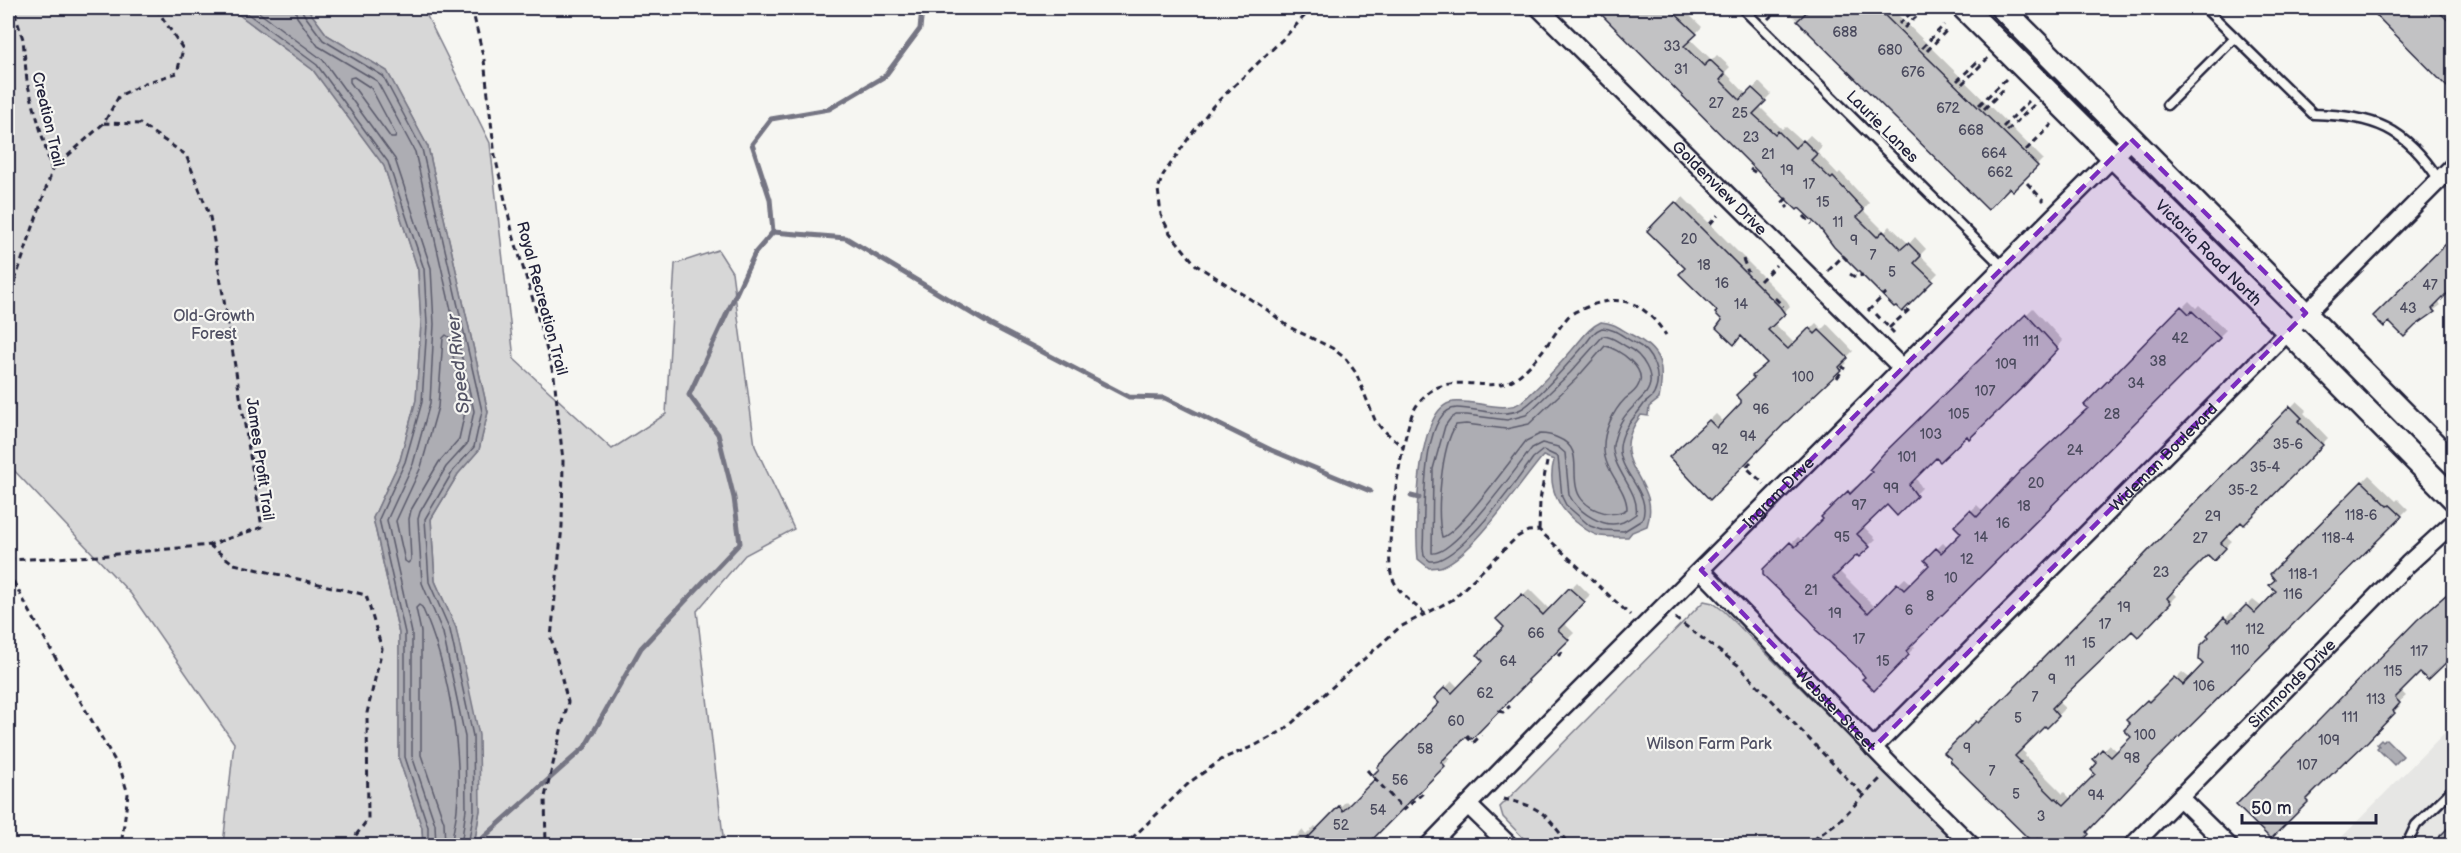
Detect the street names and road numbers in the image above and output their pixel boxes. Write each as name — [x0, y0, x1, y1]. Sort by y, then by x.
street label: Creation Trail — [27, 70, 68, 169]
street label: Laurie Lanes — [1842, 87, 1922, 167]
street label: Goldenview Drive — [1668, 138, 1771, 240]
street label: Victoria Road North — [2151, 196, 2265, 310]
street label: Royal Recreation Trail — [512, 219, 571, 377]
street label: James Profit Trail — [241, 397, 278, 522]
street label: Wideman Boulevard — [2106, 400, 2222, 516]
street label: Ingram Drive — [1740, 453, 1819, 533]
street label: Simmonds Drive — [2245, 635, 2341, 733]
street label: Webster Street — [1791, 665, 1879, 756]

